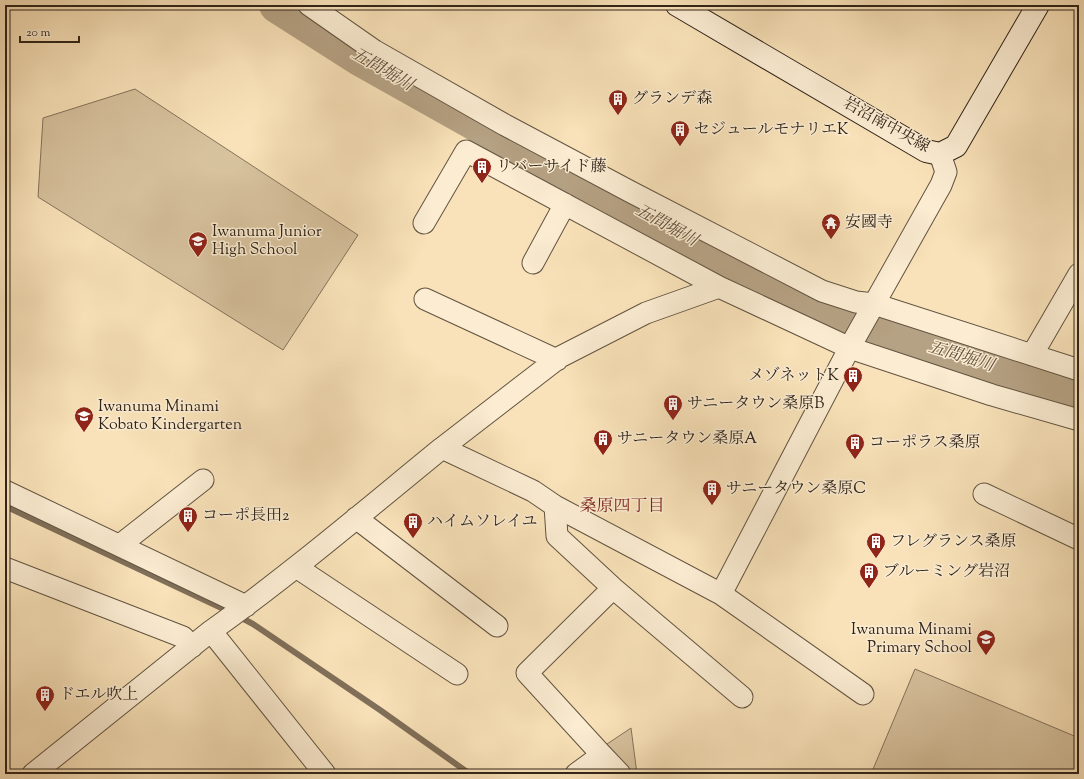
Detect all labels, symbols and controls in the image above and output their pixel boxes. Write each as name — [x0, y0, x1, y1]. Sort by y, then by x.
scale bar — [20, 18, 79, 44]
text: 20 m — [26, 24, 51, 42]
water label: 五間堀川 — [347, 43, 419, 98]
building icon: グランデ森 — [607, 88, 629, 116]
place label: グランデ森 — [632, 88, 712, 111]
street label: 岩沼南中央線 — [838, 93, 934, 159]
building icon: セジュールモナリエK — [669, 119, 691, 147]
place label: セジュールモナリエK — [694, 119, 849, 142]
building icon: リバーサイド藤 — [471, 156, 493, 184]
place label: リバーサイド藤 — [496, 156, 606, 179]
water label: 五間堀川 — [630, 199, 703, 254]
temple icon: 安國寺 — [820, 212, 842, 240]
place label: 安國寺 — [845, 212, 893, 235]
place label: Iwanuma Junior High School — [212, 221, 322, 262]
school or university icon: Iwanuma Junior High School — [187, 230, 209, 258]
water label: 五間堀川 — [925, 336, 999, 379]
place label: メゾネットK — [748, 365, 839, 388]
building icon: メゾネットK — [842, 365, 864, 393]
building icon: サニータウン桑原B — [662, 393, 684, 421]
place label: サニータウン桑原B — [687, 393, 824, 416]
place label: Iwanuma Minami Kobato Kindergarten — [98, 396, 243, 437]
school or university icon: Iwanuma Minami Kobato Kindergarten — [73, 405, 95, 433]
building icon: サニータウン桑原A — [592, 428, 614, 456]
place label: サニータウン桑原A — [617, 428, 757, 451]
building icon: コーポラス桑原 — [844, 432, 866, 460]
place label: コーポラス桑原 — [869, 432, 981, 455]
building icon: サニータウン桑原C — [701, 478, 723, 506]
place label: サニータウン桑原C — [726, 478, 866, 501]
district label: 桑原四丁目 — [580, 495, 665, 519]
building icon: コーポ長田2 — [177, 505, 199, 533]
place label: コーポ長田2 — [202, 505, 290, 528]
building icon: ハイムソレイユ — [402, 511, 424, 539]
place label: ハイムソレイユ — [427, 511, 538, 534]
building icon: フレグランス桑原 — [865, 531, 887, 559]
place label: フレグランス桑原 — [890, 531, 1017, 554]
building icon: ブルーミング岩沼 — [858, 561, 880, 589]
place label: ブルーミング岩沼 — [883, 561, 1010, 584]
place label: Iwanuma Minami Primary School — [851, 619, 973, 660]
school or university icon: Iwanuma Minami Primary School — [975, 628, 997, 656]
building icon: ドエル吹上 — [34, 684, 56, 712]
place label: ドエル吹上 — [59, 684, 138, 707]

